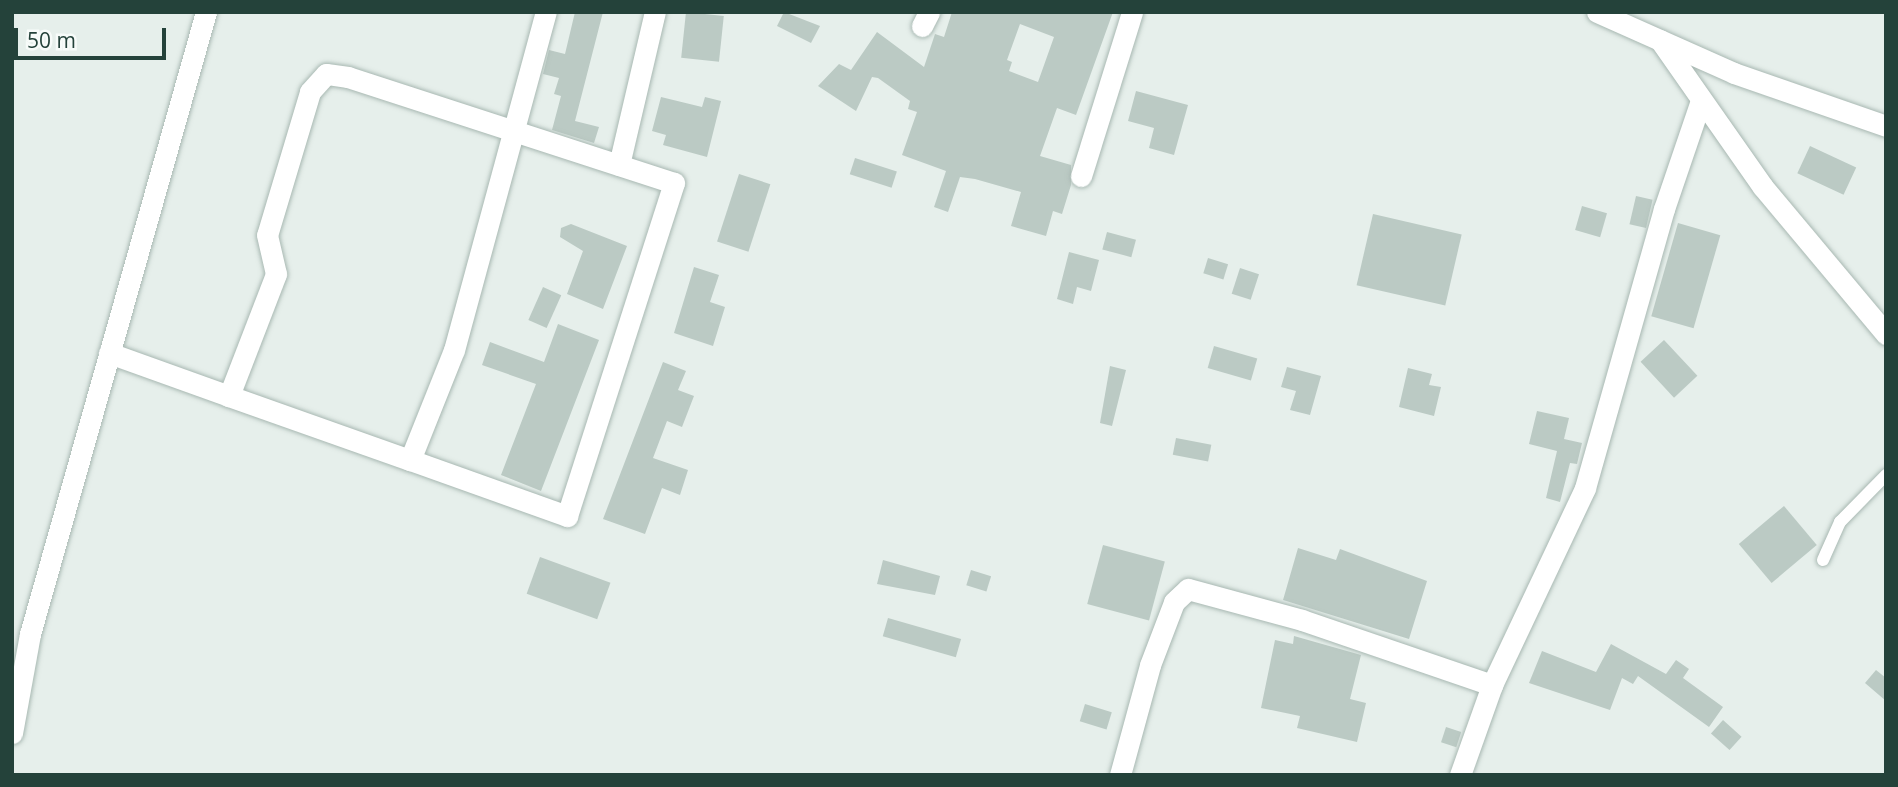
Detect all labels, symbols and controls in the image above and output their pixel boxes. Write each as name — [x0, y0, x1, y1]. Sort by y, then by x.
scale bar — [18, 14, 170, 58]
text: 50 m — [27, 26, 76, 54]

